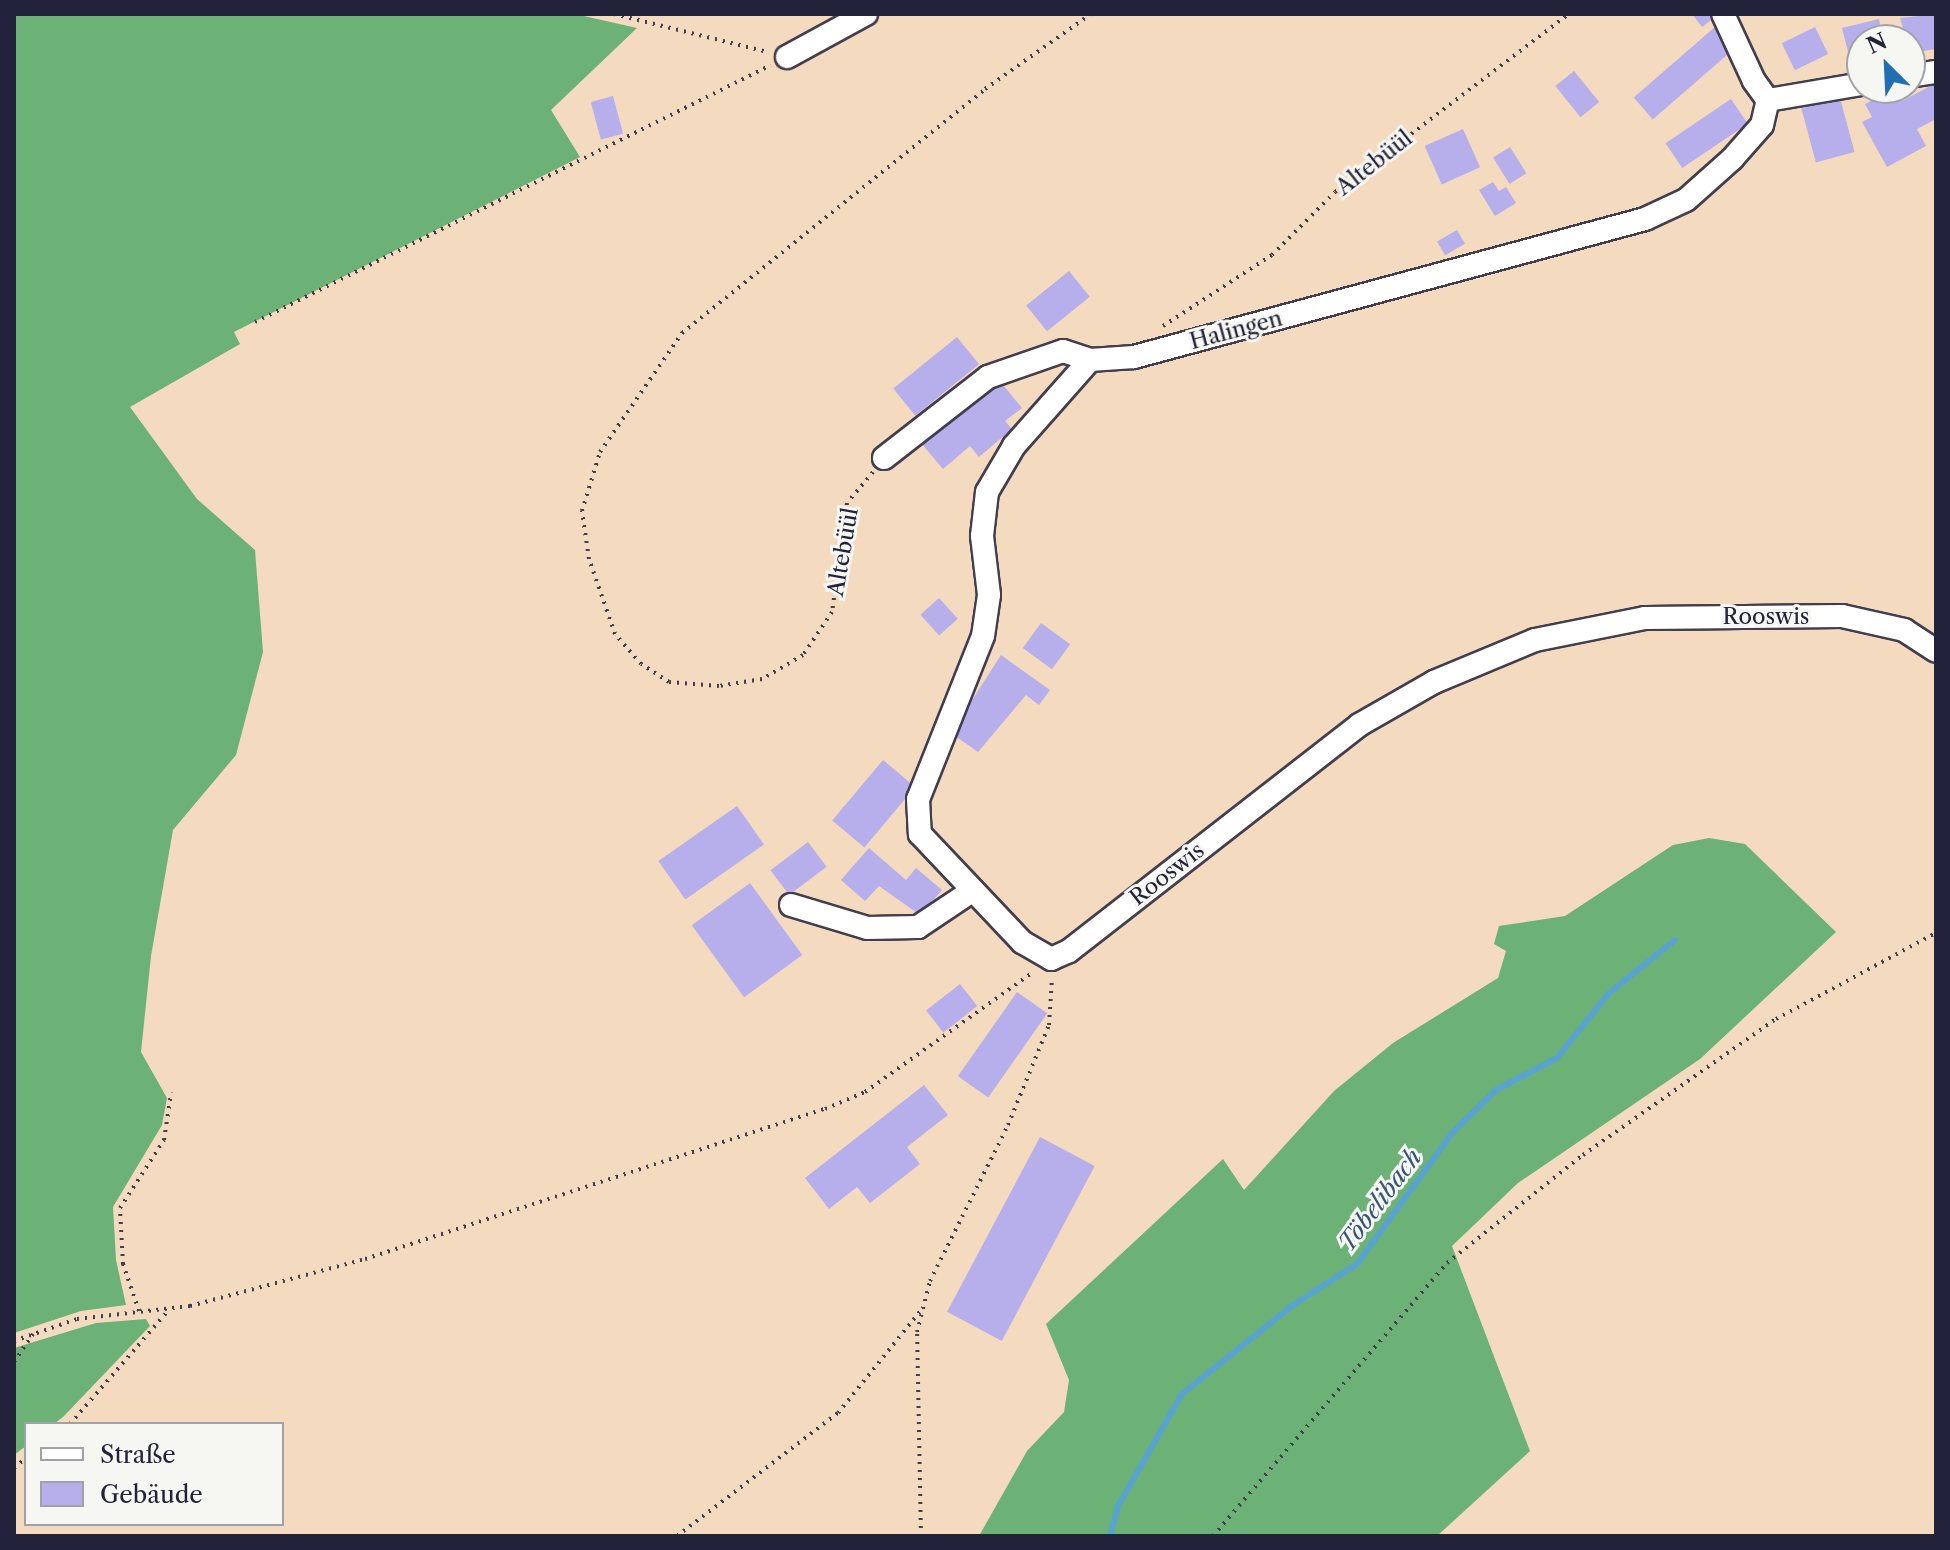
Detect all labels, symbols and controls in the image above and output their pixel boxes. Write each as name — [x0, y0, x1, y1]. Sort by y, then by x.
north arrow — [1846, 24, 1926, 104]
text: N — [1863, 27, 1891, 60]
street label: Altebüül — [1331, 125, 1417, 201]
street label: Halingen — [1187, 305, 1285, 355]
street label: Altebüül — [822, 506, 864, 598]
street label: Rooswis — [1723, 604, 1809, 630]
street label: Rooswis — [1125, 837, 1209, 911]
water label: Töbelibach — [1332, 1143, 1428, 1257]
legend — [24, 1422, 284, 1526]
text: Straße — [100, 1440, 176, 1469]
text: Gebäude — [100, 1480, 203, 1509]

